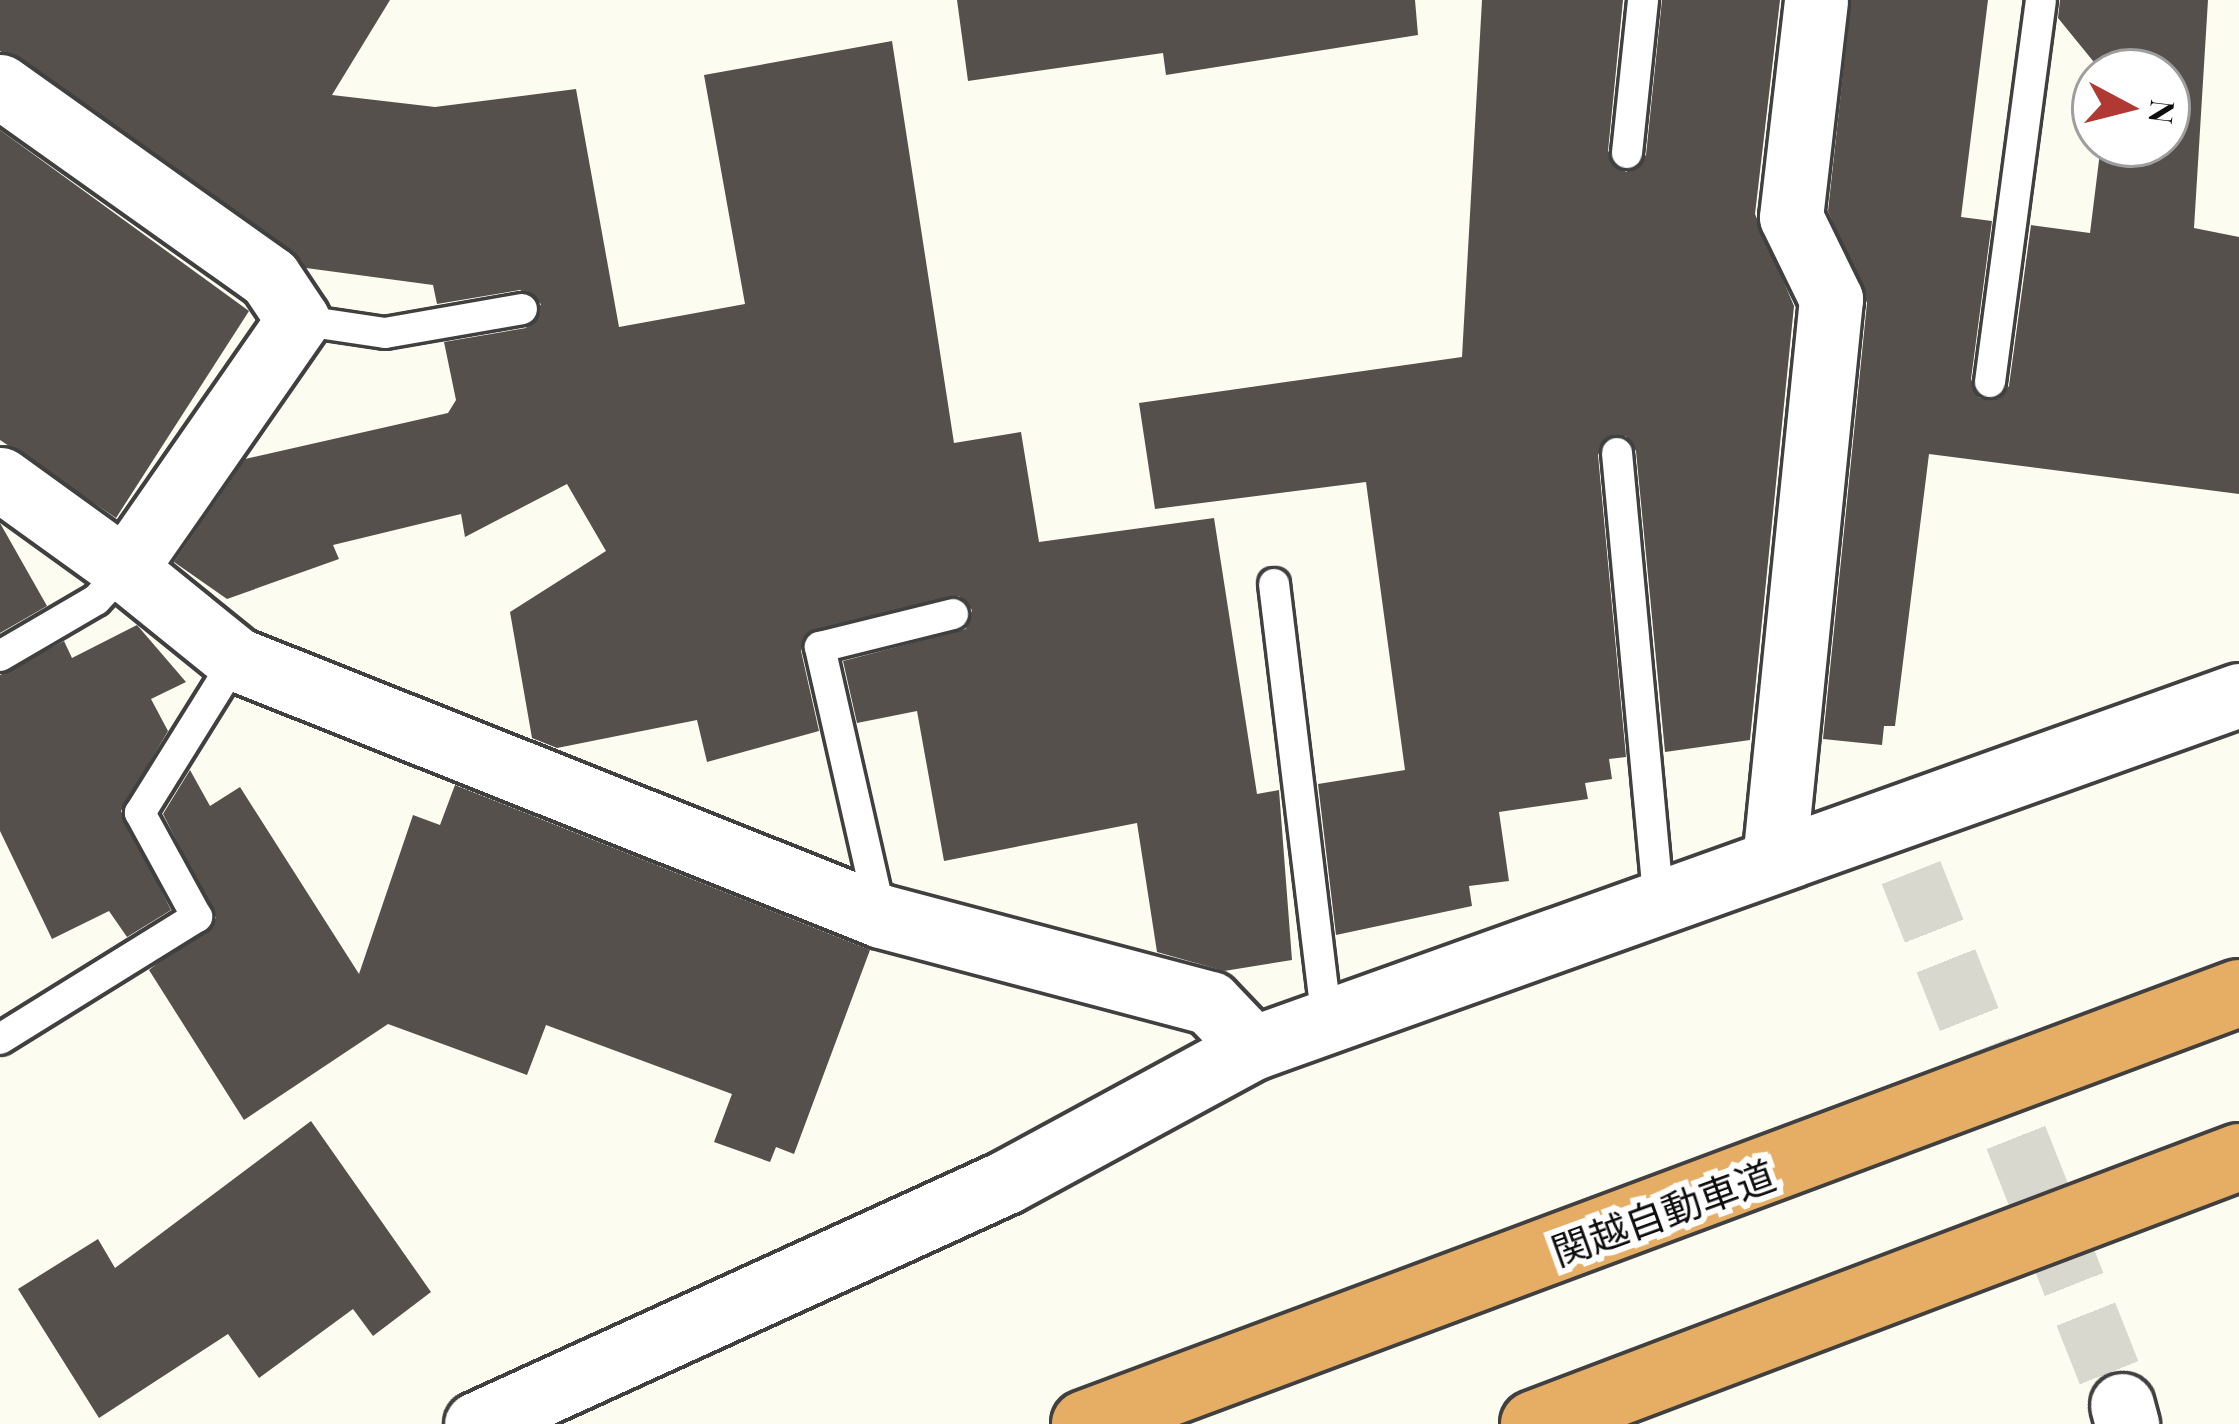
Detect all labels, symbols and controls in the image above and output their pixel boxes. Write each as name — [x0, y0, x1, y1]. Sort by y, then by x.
north arrow — [2071, 48, 2191, 168]
text: N — [2140, 98, 2187, 127]
street label: 関越自動車道 — [1545, 1150, 1781, 1274]

